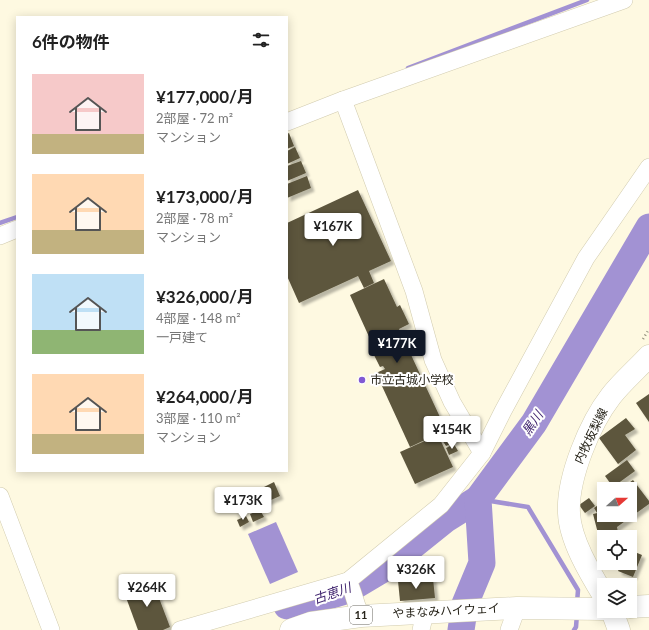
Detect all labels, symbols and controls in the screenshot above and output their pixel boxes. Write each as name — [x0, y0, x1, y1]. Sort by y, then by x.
icon: filters — [250, 29, 272, 51]
text: 6件の物件 — [32, 31, 110, 52]
text: ¥177,000/月 — [156, 86, 254, 107]
icon: home — [64, 90, 112, 138]
text: 2部屋 · 72 m² — [156, 110, 233, 126]
text: マンション — [156, 129, 221, 145]
text: ¥173,000/月 — [156, 186, 254, 207]
icon: home — [64, 190, 112, 238]
text: 2部屋 · 78 m² — [156, 210, 233, 226]
pin: ¥167K — [305, 213, 361, 247]
text: ¥167K — [313, 218, 353, 234]
text: マンション — [156, 229, 221, 245]
text: ¥326,000/月 — [156, 286, 254, 307]
icon: home — [64, 290, 112, 338]
text: 4部屋 · 148 m² — [156, 310, 241, 326]
text: 一戸建て — [156, 329, 208, 345]
pin: ¥177K — [369, 330, 425, 364]
text: ¥177K — [377, 335, 417, 351]
place label: 市立古城小学校 — [370, 372, 454, 387]
marker: 市立古城小学校 — [357, 375, 367, 385]
text: ¥264,000/月 — [156, 386, 254, 407]
icon: home — [64, 390, 112, 438]
water label: 黒川 — [518, 406, 547, 438]
street label: 内牧坂梨線 — [571, 406, 610, 466]
text: 3部屋 · 110 m² — [156, 410, 241, 426]
pin: ¥154K — [424, 416, 480, 450]
text: ¥154K — [432, 421, 472, 437]
text: マンション — [156, 429, 221, 445]
north arrow — [597, 482, 637, 522]
map controls — [597, 482, 637, 618]
pin: ¥173K — [215, 487, 271, 521]
text: ¥173K — [223, 492, 263, 508]
button: locate — [597, 530, 637, 570]
pin: ¥326K — [388, 556, 444, 590]
text: ¥326K — [396, 561, 436, 577]
pin: ¥264K — [119, 574, 175, 608]
water label: 古恵川 — [311, 578, 355, 607]
button: layers — [597, 578, 637, 618]
text: ¥264K — [127, 579, 167, 595]
street label: やまなみハイウェイ — [392, 600, 500, 621]
road number: 11 — [350, 606, 372, 624]

